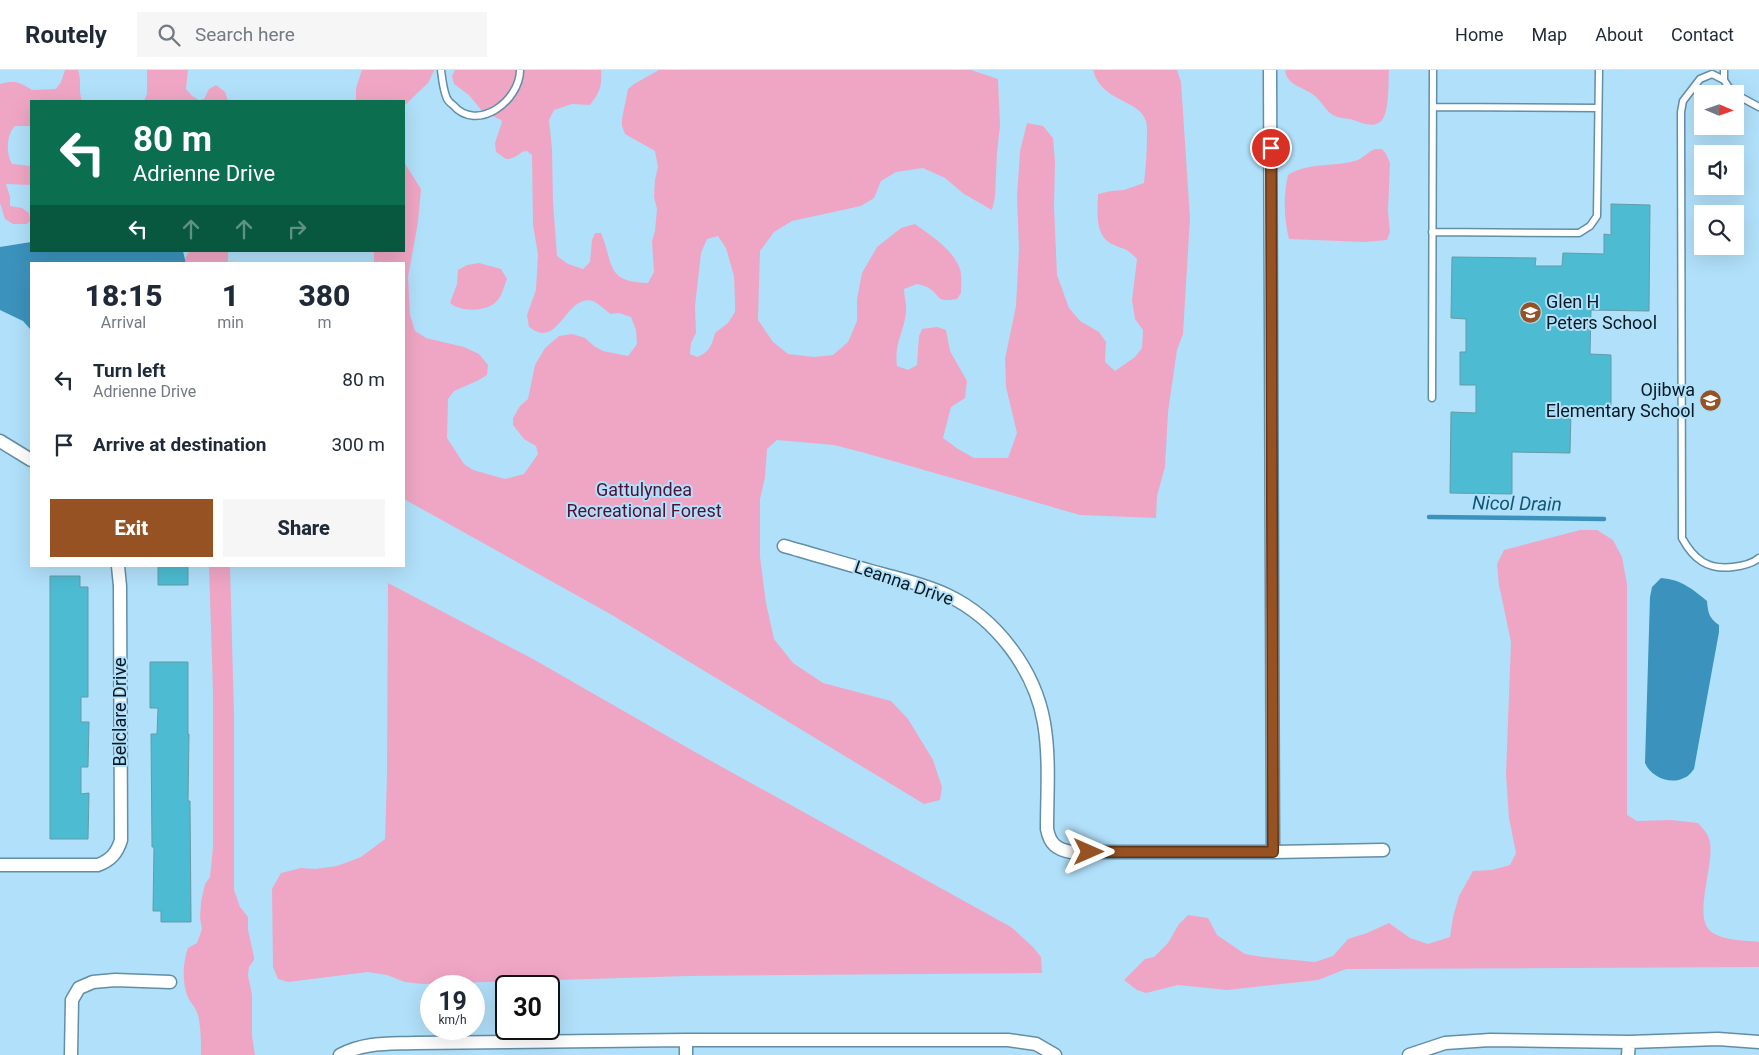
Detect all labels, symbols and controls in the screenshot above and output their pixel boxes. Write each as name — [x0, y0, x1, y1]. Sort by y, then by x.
search box — [137, 12, 487, 57]
text: Routely — [25, 21, 107, 49]
icon: search — [155, 21, 183, 49]
text: Search here — [195, 23, 295, 46]
text: Home — [1455, 24, 1504, 45]
text: Map — [1532, 24, 1567, 45]
text: About — [1595, 24, 1643, 45]
text: Contact — [1671, 24, 1734, 45]
north arrow — [1694, 85, 1744, 135]
map controls — [1694, 85, 1744, 255]
text: 80 m — [133, 119, 212, 160]
icon: left — [50, 120, 115, 185]
pin — [1250, 127, 1292, 169]
icon: arrive — [1257, 134, 1285, 162]
button: sound — [1694, 145, 1744, 195]
text: Adrienne Drive — [133, 161, 275, 186]
button: search — [1694, 205, 1744, 255]
icon: left — [124, 215, 152, 243]
icon: ahead — [177, 215, 205, 243]
icon: ahead — [230, 215, 258, 243]
icon: right — [283, 215, 311, 243]
text: 18:15 — [85, 278, 163, 313]
text: 1 — [222, 278, 239, 313]
text: 380 — [298, 278, 350, 313]
place label: Glen H Peters School — [1546, 291, 1657, 333]
school or university icon: Glen H Peters School — [1518, 300, 1542, 324]
text: Arrival — [101, 313, 146, 332]
text: min — [217, 313, 244, 332]
text: m — [317, 313, 331, 332]
text: Turn left — [93, 359, 166, 382]
icon: left — [50, 366, 78, 394]
text: 80 m — [342, 368, 385, 391]
place label: Ojibwa Elementary School — [1546, 379, 1695, 421]
text: Adrienne Drive — [93, 382, 196, 401]
school or university icon: Ojibwa Elementary School — [1699, 388, 1723, 412]
icon: arrive — [50, 431, 78, 459]
text: Arrive at destination — [93, 433, 266, 456]
text: 300 m — [332, 433, 385, 456]
park label: Gattulyndea Recreational Forest — [566, 479, 722, 521]
water label: Nicol Drain — [1472, 491, 1562, 516]
button: Exit — [50, 499, 213, 557]
button: Share — [223, 499, 385, 557]
street label: Leanna Drive — [852, 556, 957, 609]
street label: Belclare Drive — [109, 657, 130, 767]
position arrow — [1062, 825, 1114, 877]
speed limit sign: 30 — [495, 975, 560, 1040]
text: 19 — [438, 987, 467, 1016]
text: km/h — [438, 1013, 467, 1027]

